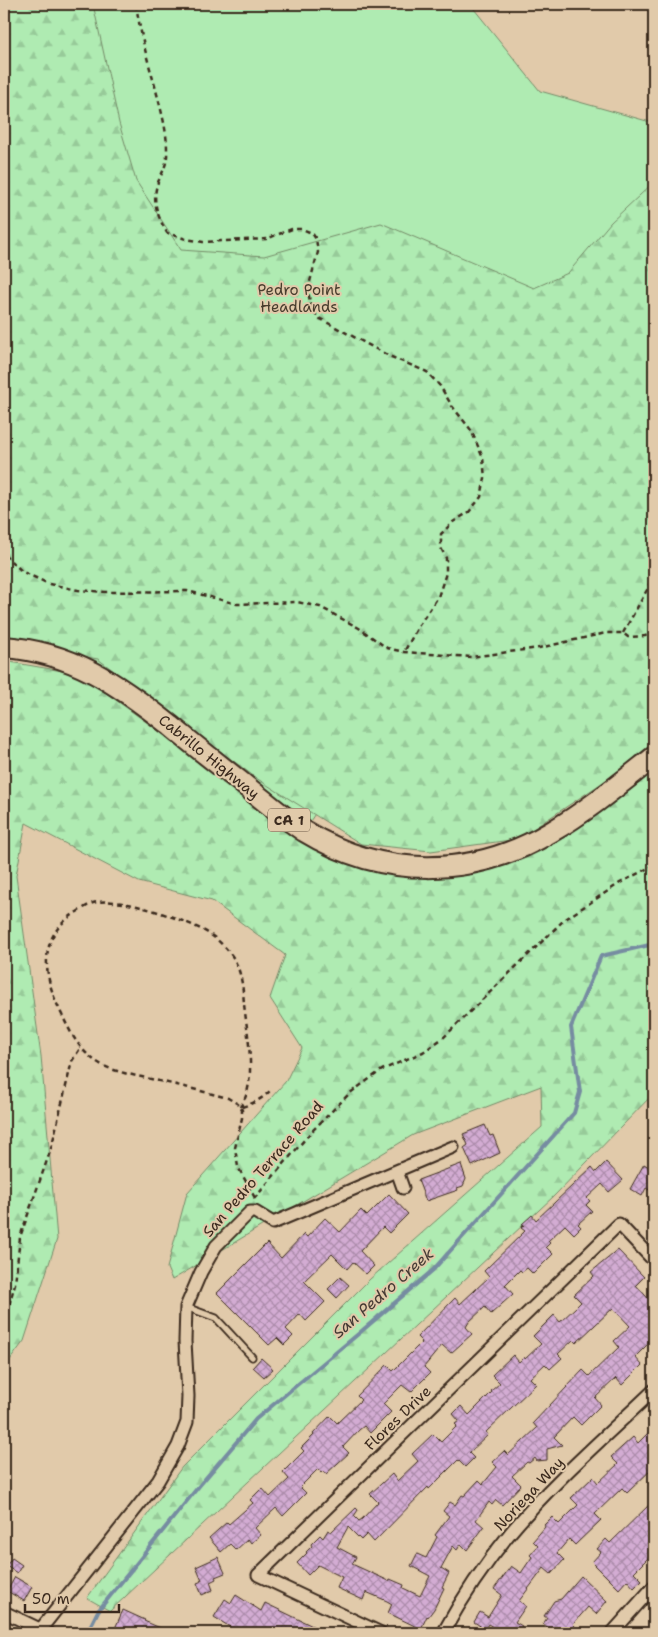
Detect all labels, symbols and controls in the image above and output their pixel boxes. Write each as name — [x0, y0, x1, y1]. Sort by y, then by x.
park label: Pedro Point Headlands — [257, 280, 341, 317]
street label: Cabrillo Highway — [154, 710, 264, 804]
road number: CA 1 — [268, 808, 310, 832]
street label: San Pedro Terrace Road — [198, 1096, 328, 1241]
water label: San Pedro Creek — [328, 1243, 438, 1343]
street label: Flores Drive — [360, 1381, 436, 1455]
street label: Noriega Way — [490, 1453, 568, 1535]
scale bar — [25, 1582, 119, 1614]
text: 50 m — [32, 1589, 70, 1609]

